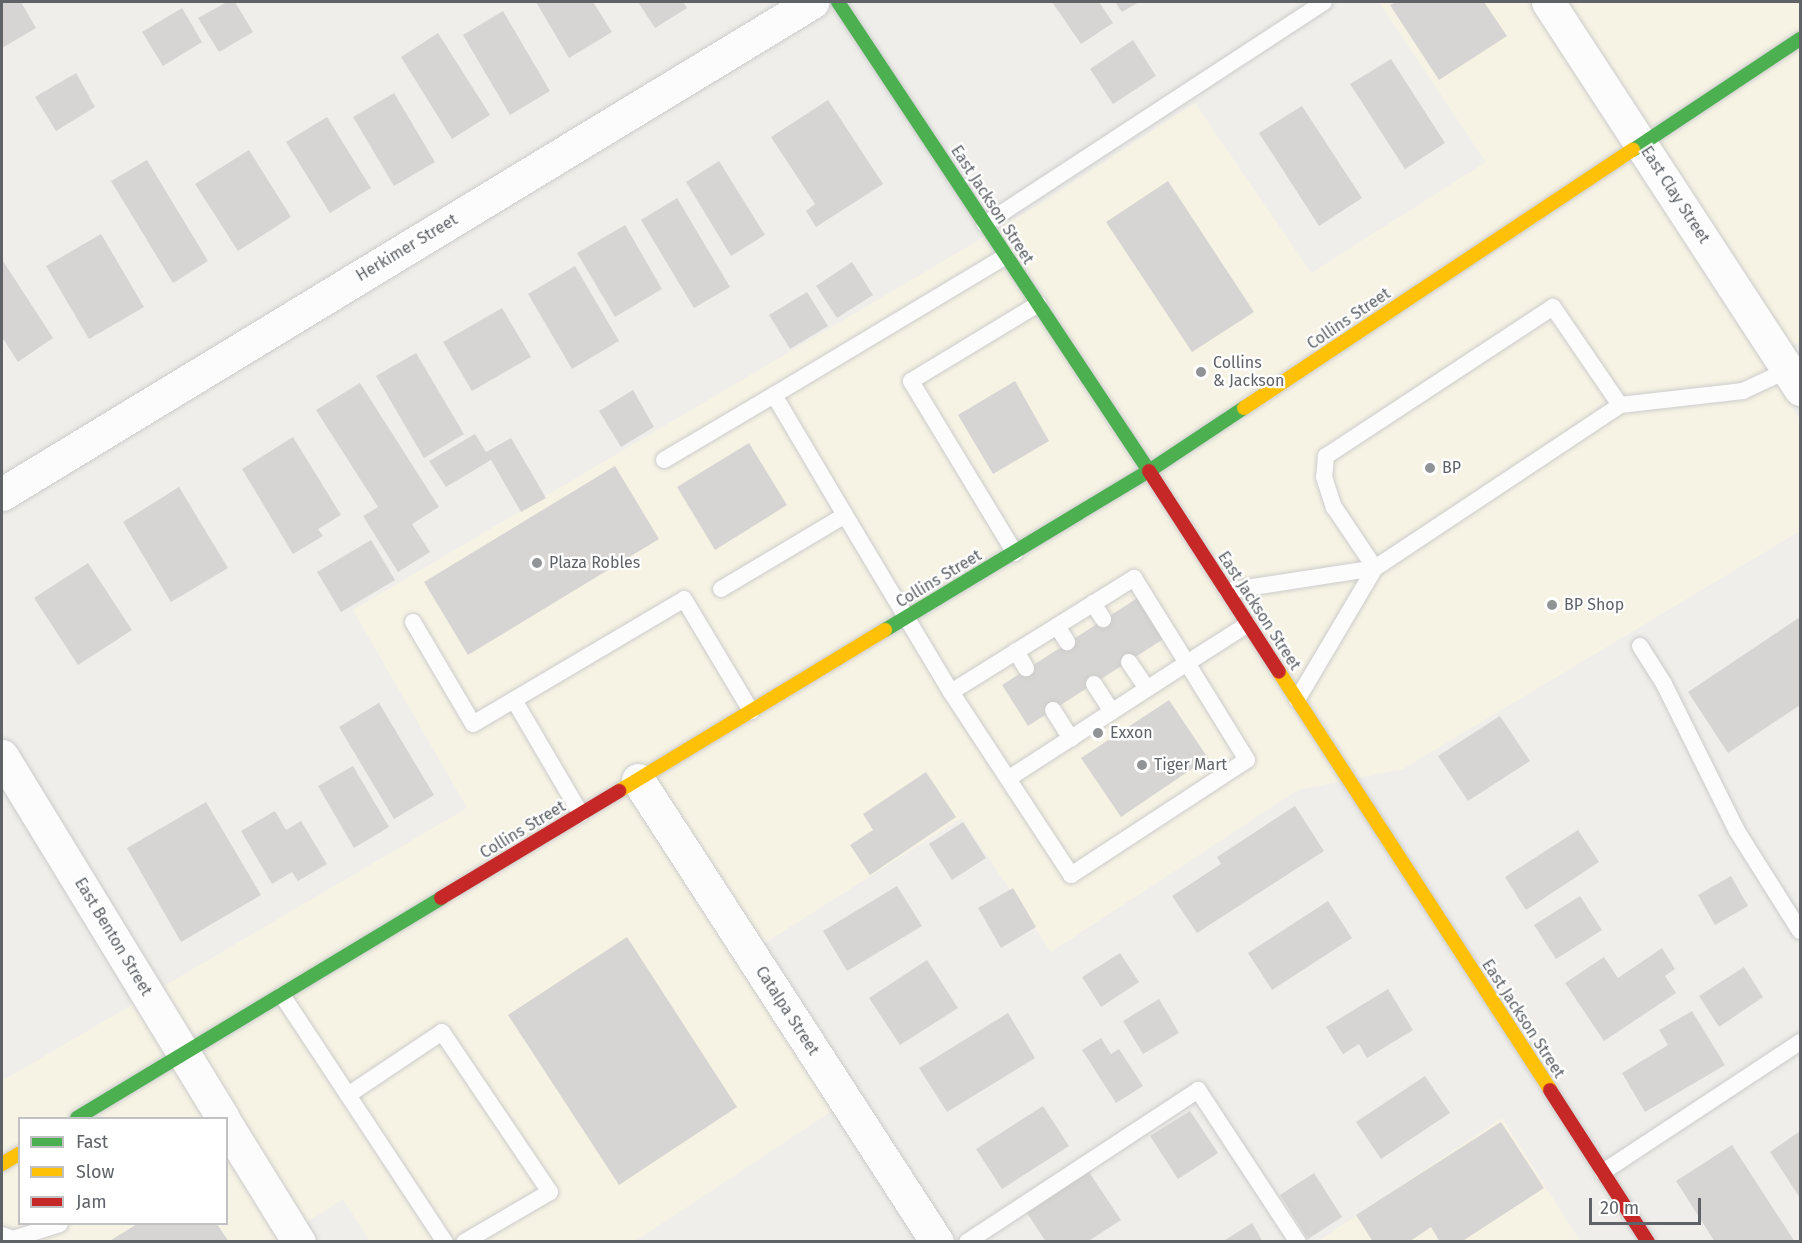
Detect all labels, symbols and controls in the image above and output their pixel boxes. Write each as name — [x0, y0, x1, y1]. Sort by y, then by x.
street label: East Jackson Street — [946, 142, 1038, 268]
street label: East Clay Street — [1637, 143, 1713, 247]
street label: Herkimer Street — [353, 210, 461, 286]
street label: Collins Street — [1304, 284, 1394, 354]
place label: Collins & Jackson — [1213, 353, 1284, 391]
marker: Collins & Jackson — [1194, 365, 1208, 379]
place label: BP — [1442, 458, 1461, 478]
marker: BP — [1423, 461, 1437, 475]
street label: Collins Street — [893, 546, 985, 612]
street label: East Jackson Street — [1213, 548, 1305, 674]
place label: Plaza Robles — [549, 553, 640, 573]
marker: Plaza Robles — [530, 556, 544, 570]
place label: BP Shop — [1564, 595, 1624, 615]
marker: BP Shop — [1545, 598, 1559, 612]
place label: Exxon — [1110, 723, 1153, 743]
marker: Exxon — [1091, 726, 1105, 740]
place label: Tiger Mart — [1154, 755, 1227, 775]
marker: Tiger Mart — [1135, 758, 1149, 772]
street label: Collins Street — [477, 797, 569, 863]
street label: East Benton Street — [70, 875, 156, 999]
street label: East Jackson Street — [1477, 956, 1569, 1082]
street label: Catalpa Street — [751, 963, 823, 1059]
legend — [18, 1117, 228, 1225]
text: Fast — [76, 1131, 108, 1153]
text: Slow — [76, 1161, 114, 1183]
scale bar — [1592, 1186, 1704, 1224]
text: Jam — [76, 1191, 107, 1213]
text: 20 m — [1600, 1197, 1639, 1219]

